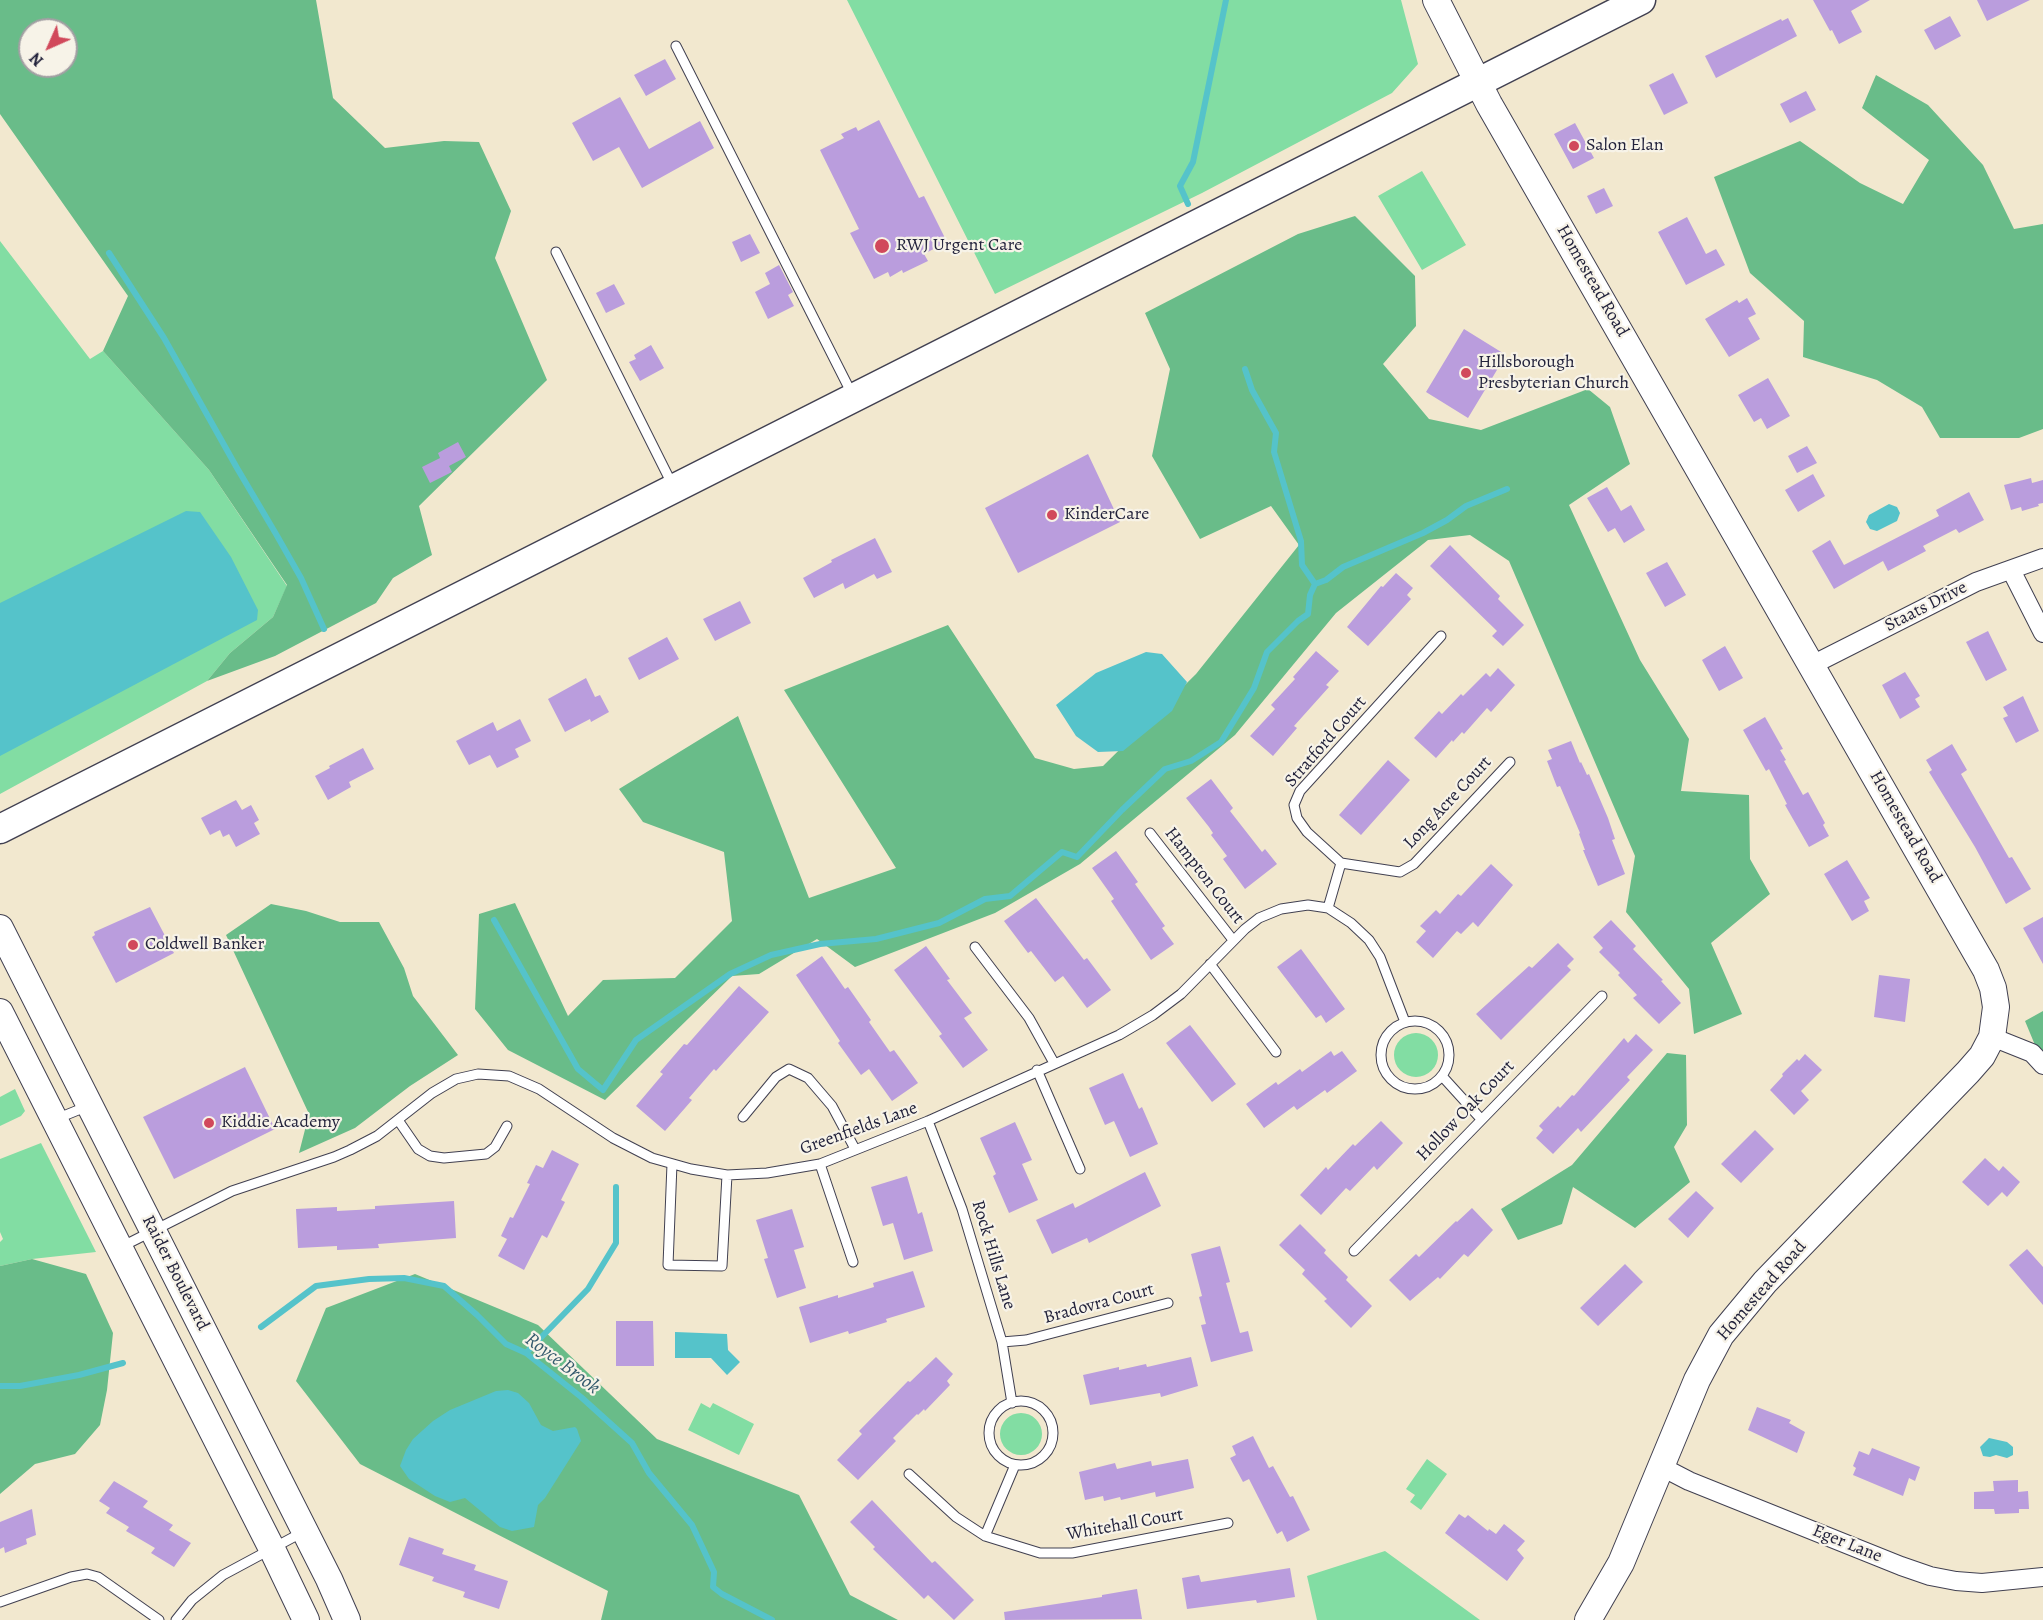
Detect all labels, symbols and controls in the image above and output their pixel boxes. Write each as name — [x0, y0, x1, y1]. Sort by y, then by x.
north arrow — [18, 18, 78, 78]
text: N — [25, 47, 49, 71]
place label: Salon Elan — [1586, 135, 1664, 157]
marker: Salon Elan — [1567, 139, 1581, 153]
street label: Homestead Road — [1551, 221, 1633, 341]
place label: RWJ Urgent Care — [896, 235, 1022, 257]
marker: RWJ Urgent Care — [873, 237, 891, 255]
place label: Hillsborough Presbyterian Church — [1478, 352, 1629, 394]
marker: Hillsborough Presbyterian Church — [1459, 366, 1473, 380]
place label: KinderCare — [1064, 504, 1149, 526]
marker: KinderCare — [1045, 508, 1059, 522]
street label: Staats Drive — [1881, 577, 1971, 637]
street label: Stratford Court — [1281, 692, 1371, 792]
street label: Long Acre Court — [1399, 752, 1497, 854]
street label: Homestead Road — [1864, 767, 1946, 887]
street label: Hampton Court — [1160, 823, 1248, 929]
place label: Coldwell Banker — [145, 934, 264, 956]
marker: Coldwell Banker — [126, 938, 140, 952]
street label: Hollow Oak Court — [1412, 1056, 1520, 1166]
street label: Greenfields Lane — [797, 1098, 921, 1160]
place label: Kiddie Academy — [221, 1112, 340, 1134]
marker: Kiddie Academy — [202, 1116, 216, 1130]
street label: Rock Hills Lane — [966, 1198, 1020, 1312]
street label: Raider Boulevard — [137, 1212, 213, 1334]
street label: Homestead Road — [1713, 1237, 1811, 1345]
street label: Bradovra Court — [1042, 1279, 1156, 1329]
water label: Royce Brook — [520, 1328, 604, 1400]
street label: Whitehall Court — [1065, 1504, 1185, 1546]
street label: Eger Lane — [1809, 1520, 1885, 1568]

